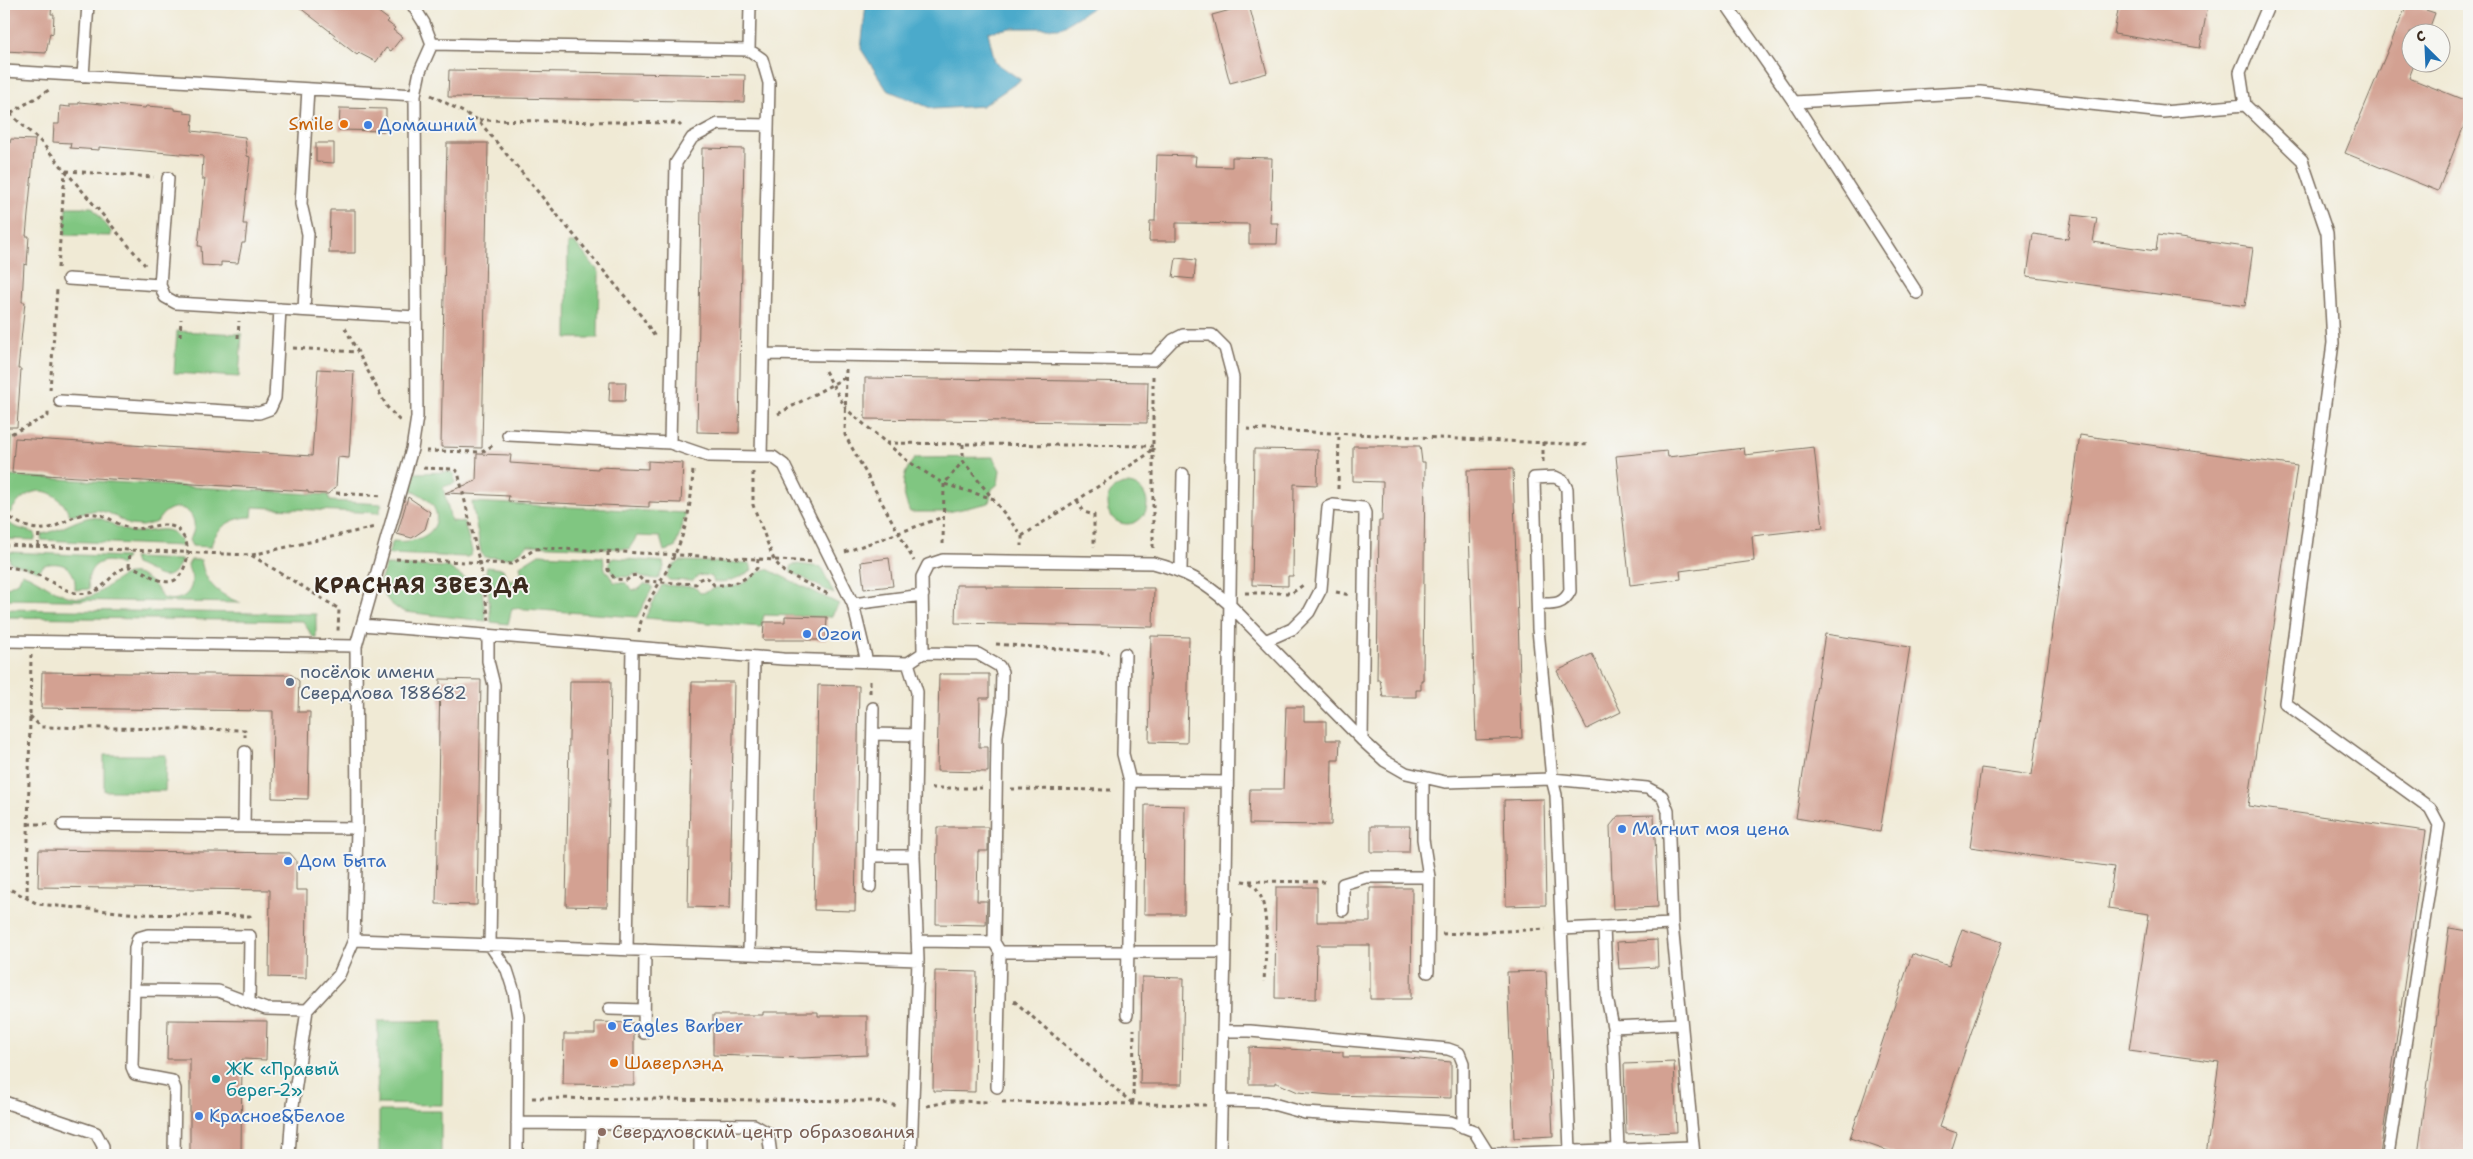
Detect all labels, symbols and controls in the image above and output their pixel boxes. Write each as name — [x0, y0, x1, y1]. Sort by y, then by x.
north arrow — [2400, 22, 2450, 72]
text: С — [2413, 26, 2428, 46]
place label: Smile — [289, 112, 334, 136]
place label: Домашний — [378, 113, 477, 137]
marker: Smile — [338, 118, 350, 130]
marker: Домашний — [362, 119, 374, 131]
district label: КРАСНАЯ ЗВЕЗДА — [314, 571, 530, 600]
place label: Ozon — [817, 622, 862, 646]
marker: Ozon — [801, 628, 813, 640]
place label: посёлок имени Свердлова 188682 — [300, 660, 467, 705]
marker: посёлок имени Свердлова 188682 — [284, 676, 296, 688]
place label: Магнит моя цена — [1632, 817, 1789, 841]
marker: Магнит моя цена — [1616, 823, 1628, 835]
place label: Дом Быта — [298, 849, 386, 873]
marker: Дом Быта — [282, 855, 294, 867]
place label: Eagles Barber — [622, 1014, 743, 1038]
marker: Eagles Barber — [606, 1020, 618, 1032]
place label: Шаверлэнд — [624, 1051, 724, 1075]
place label: ЖК «Правый берег-2» — [226, 1057, 339, 1102]
marker: Шаверлэнд — [608, 1057, 620, 1069]
marker: ЖК «Правый берег-2» — [210, 1073, 222, 1085]
place label: Красное&Белое — [209, 1104, 346, 1128]
marker: Красное&Белое — [193, 1110, 205, 1122]
place label: Свердловский центр образования — [612, 1120, 915, 1144]
marker: Свердловский центр образования — [596, 1126, 608, 1138]

